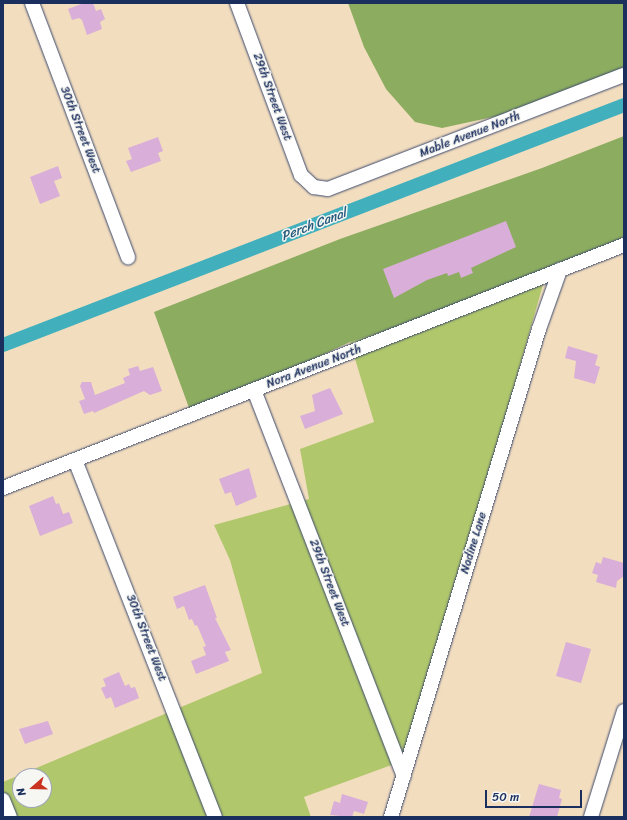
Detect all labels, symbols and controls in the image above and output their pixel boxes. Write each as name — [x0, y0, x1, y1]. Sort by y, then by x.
street label: 29th Street West — [249, 51, 295, 143]
street label: 30th Street West — [57, 84, 103, 176]
street label: Mable Avenue North — [417, 109, 523, 161]
water label: Perch Canal — [279, 205, 349, 245]
street label: Nora Avenue North — [264, 342, 364, 392]
street label: Nadine Lane — [458, 511, 490, 575]
street label: 29th Street West — [306, 537, 352, 629]
street label: 30th Street West — [123, 592, 169, 684]
north arrow — [12, 768, 52, 808]
scale bar — [487, 782, 584, 808]
text: N — [11, 785, 31, 799]
text: 50 m — [492, 786, 519, 808]

